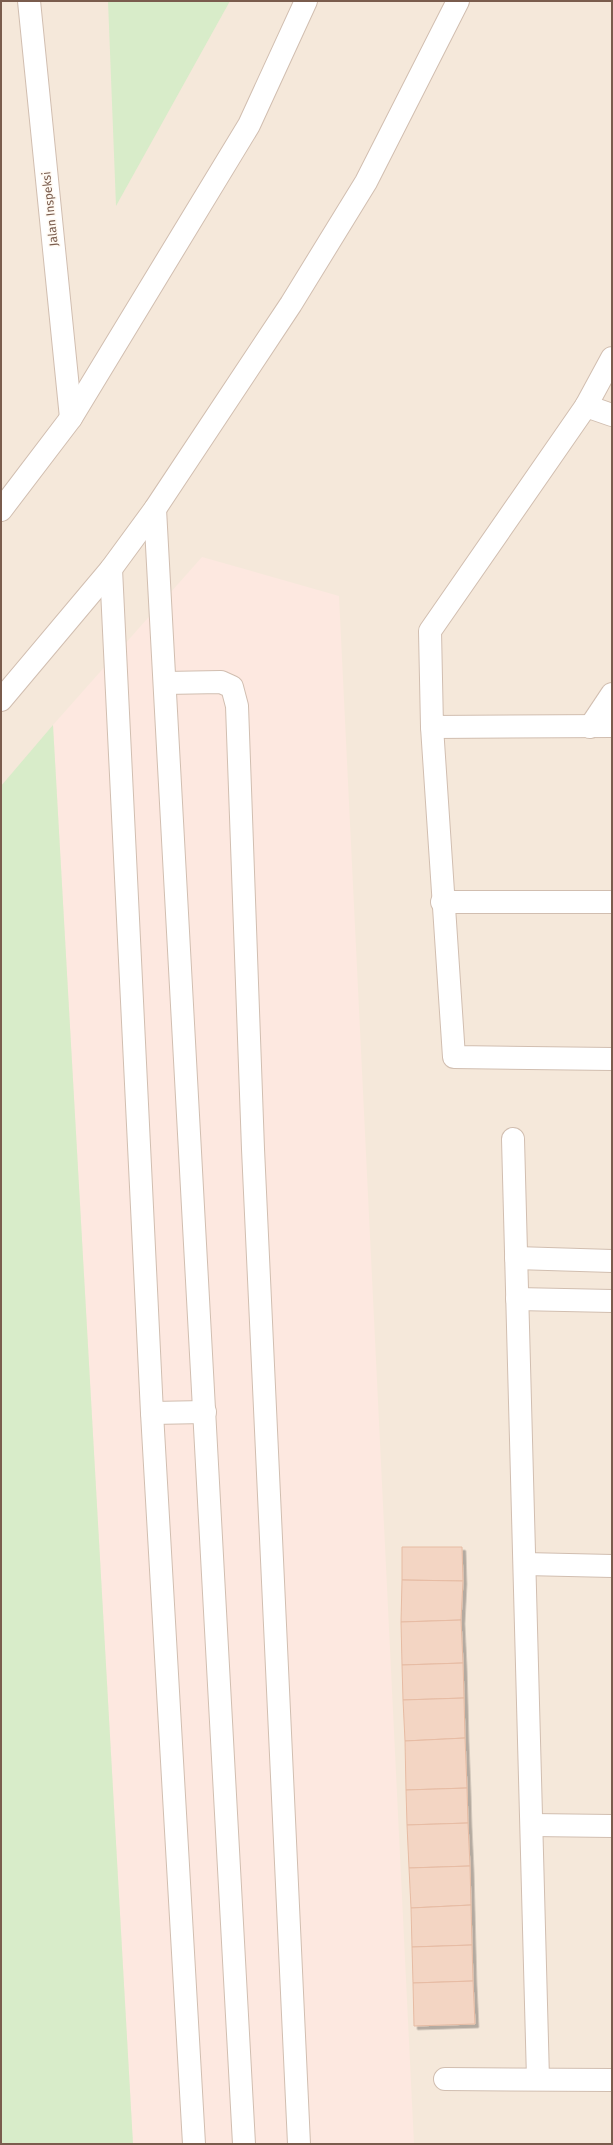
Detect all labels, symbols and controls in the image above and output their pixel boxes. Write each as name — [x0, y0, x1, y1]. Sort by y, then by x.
street label: Jalan Inspeksi — [39, 171, 61, 247]

